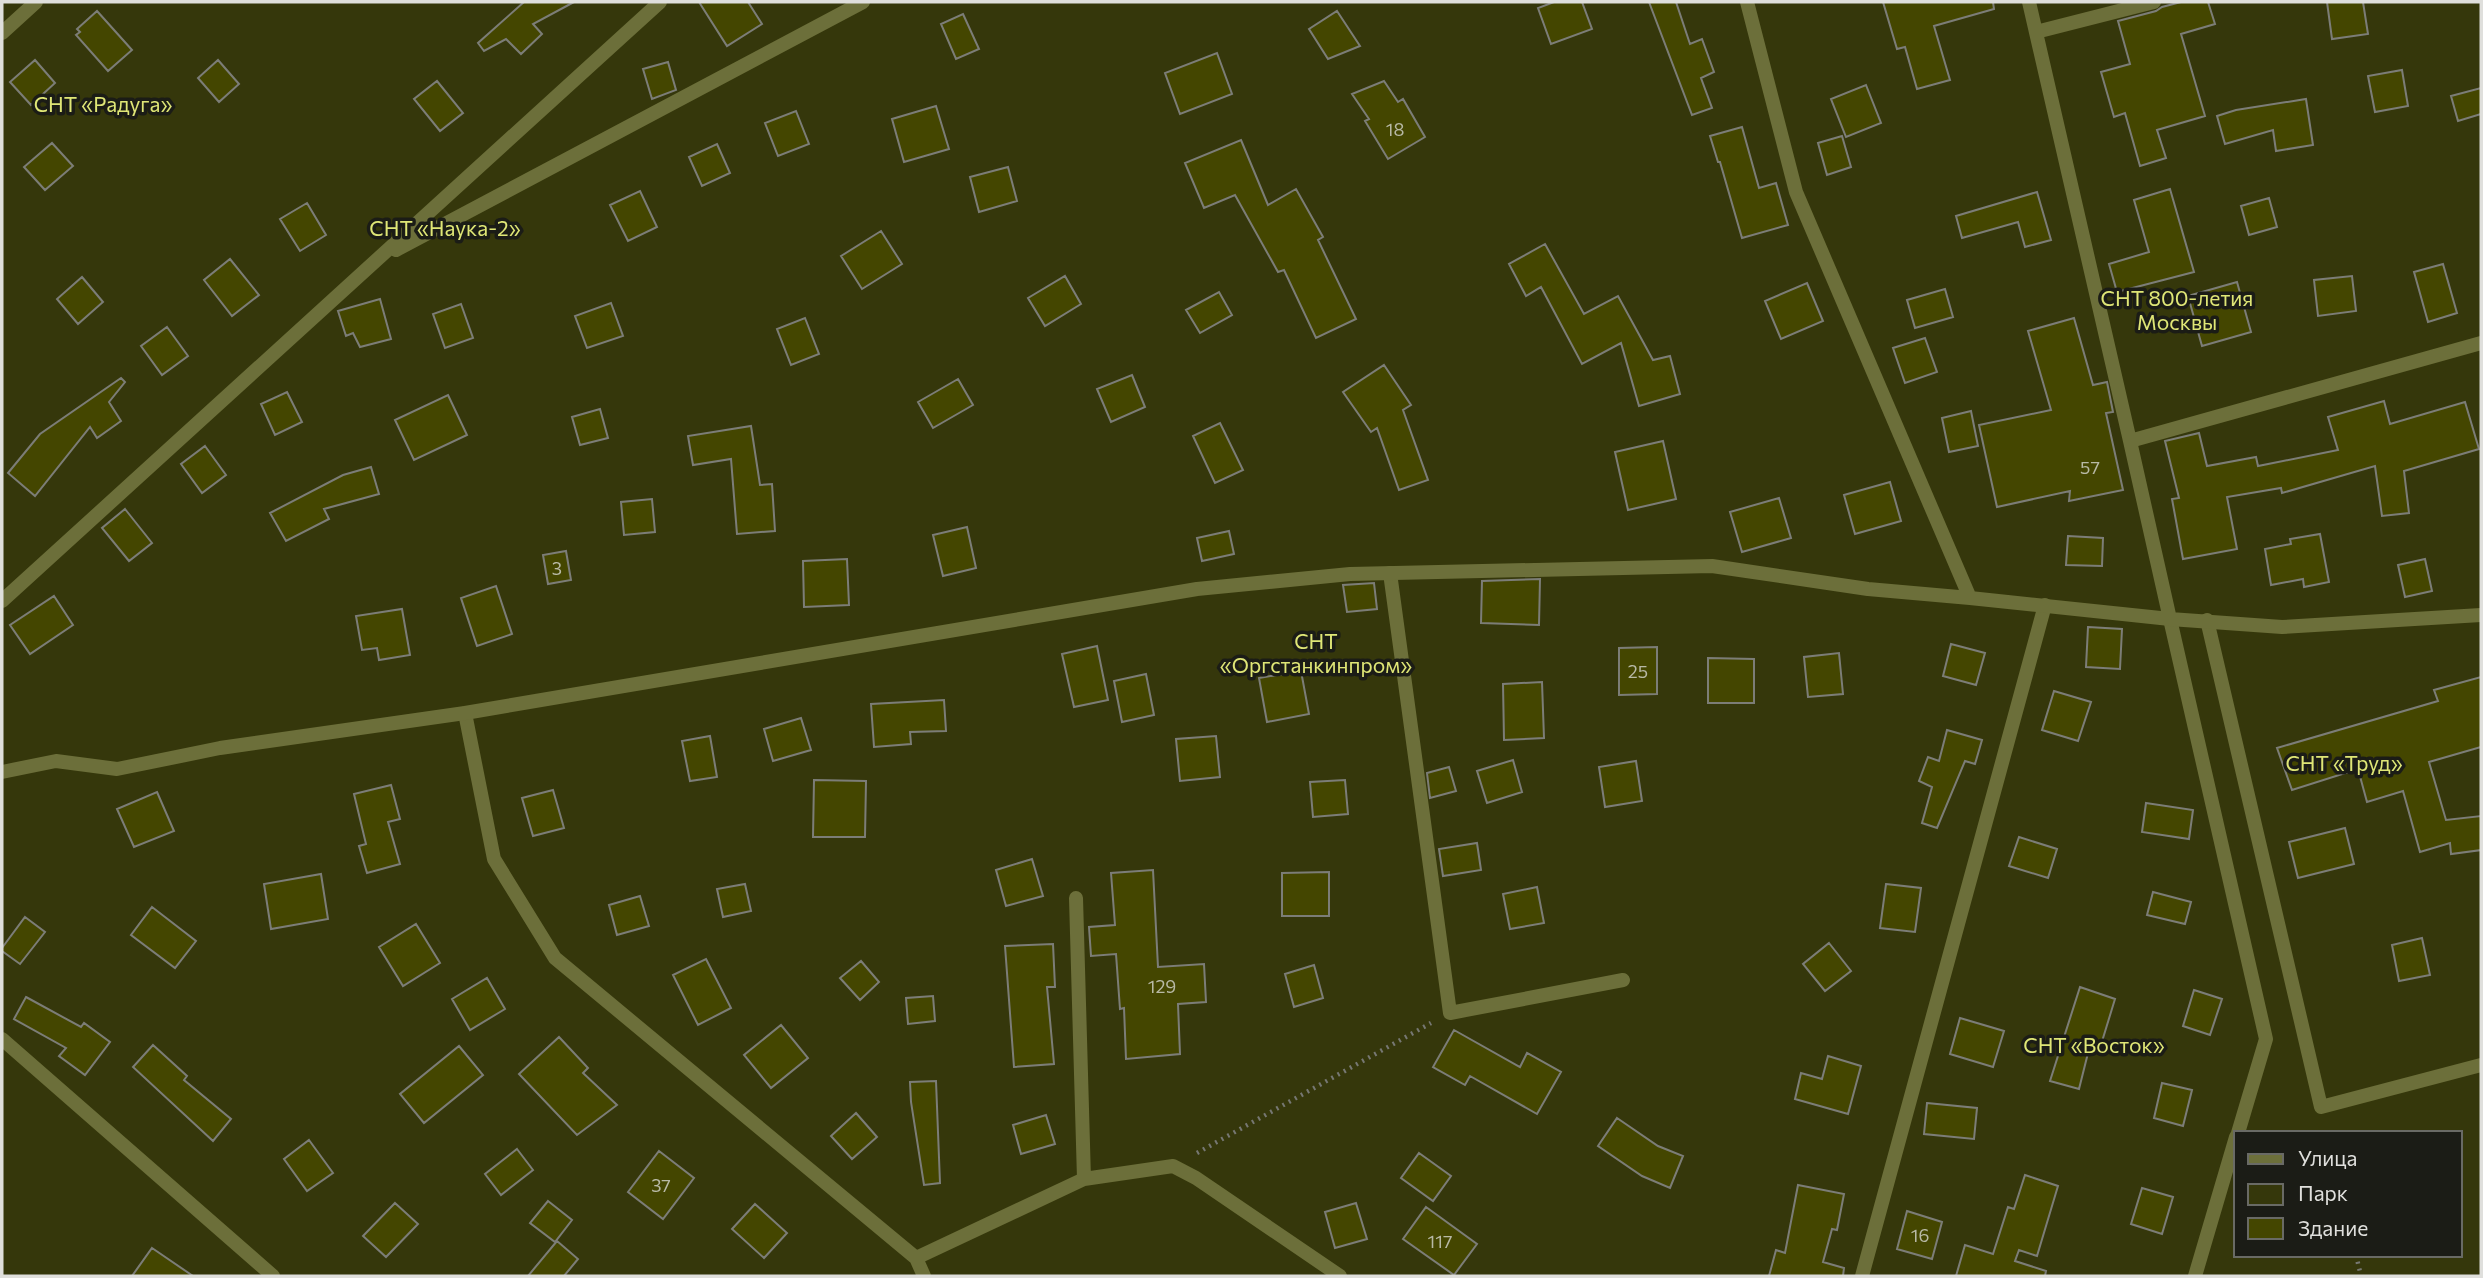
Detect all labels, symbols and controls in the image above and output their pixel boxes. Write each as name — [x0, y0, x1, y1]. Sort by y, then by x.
park label: СНТ «Радуга» — [34, 91, 172, 116]
house number: 18 — [1386, 118, 1404, 140]
park label: СНТ «Наука-2» — [369, 215, 521, 240]
park label: СНТ 800-летия Москвы — [2101, 285, 2253, 334]
house number: 57 — [2080, 456, 2100, 478]
house number: 3 — [552, 557, 562, 579]
park label: СНТ «Оргстанкинпром» — [1220, 628, 1412, 677]
house number: 25 — [1628, 660, 1648, 682]
park label: СНТ «Труд» — [2285, 750, 2403, 775]
house number: 129 — [1148, 975, 1176, 997]
park label: СНТ «Восток» — [2023, 1032, 2165, 1057]
legend — [2234, 1131, 2462, 1257]
text: Улица — [2298, 1145, 2357, 1170]
house number: 37 — [651, 1174, 671, 1196]
text: Парк — [2298, 1180, 2348, 1205]
text: Здание — [2298, 1215, 2368, 1240]
house number: 16 — [1911, 1224, 1929, 1246]
house number: 117 — [1428, 1230, 1452, 1252]

